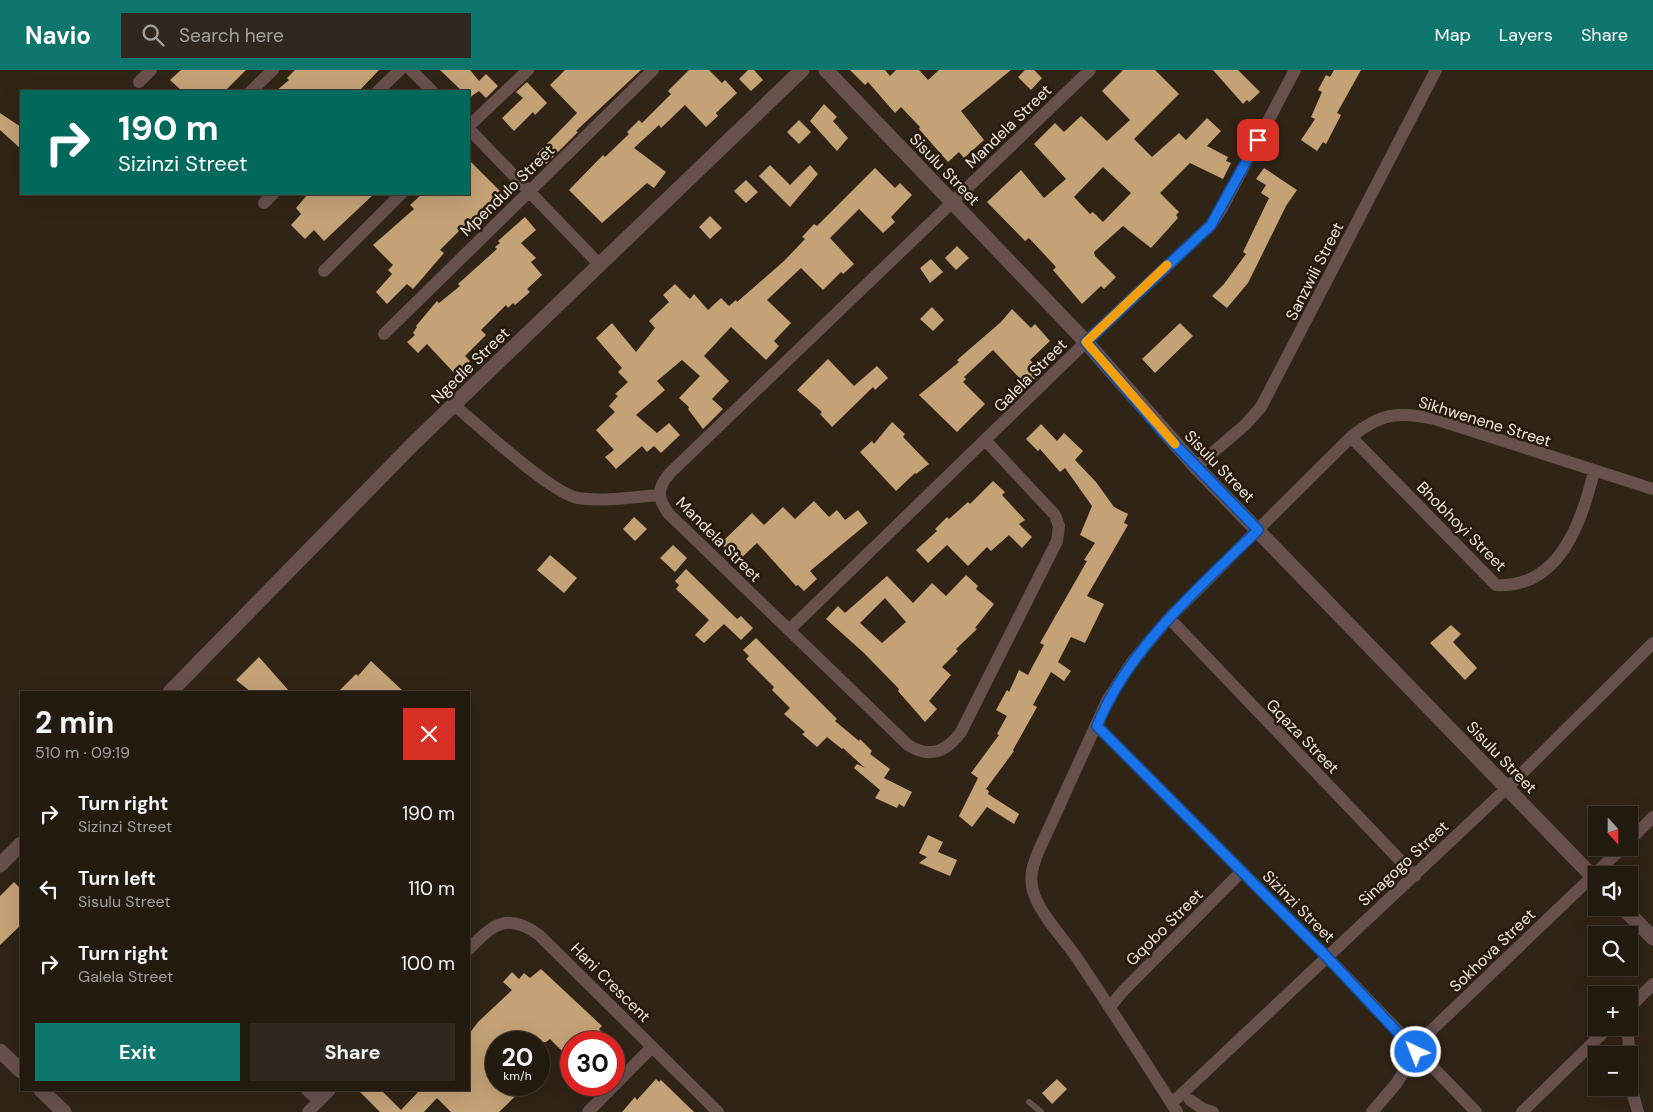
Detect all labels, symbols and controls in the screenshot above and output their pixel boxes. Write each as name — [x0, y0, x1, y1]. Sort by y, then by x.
search box — [121, 13, 471, 58]
text: Navio — [25, 20, 91, 51]
icon: search — [139, 21, 167, 49]
text: Search here — [179, 23, 284, 48]
text: Map — [1435, 23, 1471, 47]
text: Layers — [1499, 23, 1553, 47]
text: Share — [1581, 23, 1628, 47]
street label: Mandela Street — [961, 80, 1056, 173]
text: 190 m — [118, 105, 219, 151]
icon: right — [35, 110, 100, 175]
pin — [1237, 119, 1279, 161]
icon: arrive — [1244, 126, 1272, 154]
street label: Sisulu Street — [905, 129, 984, 210]
street label: Mpendulo Street — [456, 140, 559, 241]
text: Sizinzi Street — [118, 149, 248, 178]
street label: Sanzwili Street — [1281, 219, 1348, 324]
street label: Ngedle Street — [427, 323, 514, 408]
street label: Galela Street — [989, 334, 1071, 416]
street label: Sikhwenene Street — [1416, 391, 1554, 452]
street label: Sisulu Street — [1180, 426, 1259, 507]
street label: Bhobhoyi Street — [1412, 477, 1511, 576]
street label: Mandela Street — [672, 492, 766, 586]
street label: Gqaza Street — [1262, 694, 1344, 778]
text: 2 min — [35, 703, 114, 742]
button: close — [403, 708, 455, 760]
street label: Sisulu Street — [1462, 717, 1541, 798]
text: 510 m · 09:19 — [35, 742, 130, 763]
text: Turn right — [78, 791, 168, 816]
icon: right — [35, 800, 63, 828]
text: 190 m — [402, 801, 455, 826]
north arrow — [1588, 806, 1638, 856]
map controls — [1588, 806, 1638, 1096]
text: Sizinzi Street — [78, 816, 172, 837]
street label: Sinagogo Street — [1354, 816, 1453, 911]
text: Turn left — [78, 866, 156, 891]
street label: Sizinzi Street — [1258, 866, 1339, 947]
button: sound — [1588, 866, 1638, 916]
icon: left — [35, 875, 63, 903]
text: 110 m — [408, 876, 455, 901]
street label: Gqobo Street — [1121, 884, 1207, 970]
text: Sisulu Street — [78, 891, 171, 912]
street label: Sokhova Street — [1445, 904, 1540, 997]
button: search — [1588, 926, 1638, 976]
street label: Hani Crescent — [566, 938, 655, 1027]
text: Turn right — [78, 941, 168, 966]
icon: right — [35, 950, 63, 978]
text: 100 m — [401, 951, 455, 976]
text: Galela Street — [78, 966, 173, 987]
button: + — [1588, 986, 1638, 1036]
button: Exit — [35, 1023, 240, 1081]
button: Share — [250, 1023, 455, 1081]
position arrow — [1389, 1025, 1441, 1077]
speed limit sign: 30 — [560, 1031, 625, 1096]
text: 20 — [502, 1041, 533, 1074]
button: − — [1588, 1046, 1638, 1096]
text: km/h — [503, 1068, 532, 1084]

